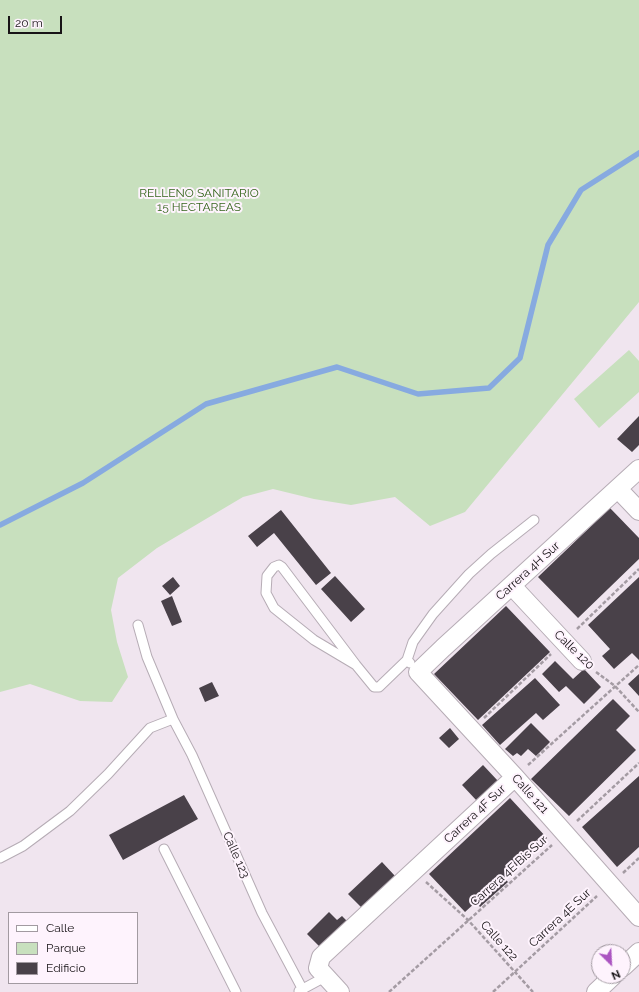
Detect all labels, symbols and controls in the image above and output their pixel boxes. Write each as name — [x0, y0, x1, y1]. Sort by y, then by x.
scale bar — [10, 8, 64, 34]
text: 20 m — [15, 16, 43, 30]
park label: RELLENO SANITARIO 15 HECTAREAS — [139, 186, 259, 214]
street label: Carrera 4H Sur — [493, 539, 563, 603]
street label: Calle 120 — [551, 627, 597, 673]
street label: Calle 121 — [509, 771, 551, 817]
street label: Carrera 4F Sur — [441, 782, 509, 846]
street label: Calle 123 — [219, 830, 253, 880]
street label: Carrera 4E Bis Sur — [467, 833, 551, 909]
street label: Carrera 4E Sur — [526, 886, 594, 950]
legend — [8, 912, 138, 984]
street label: Calle 122 — [477, 918, 521, 964]
text: Calle — [46, 921, 74, 935]
text: Parque — [46, 941, 86, 955]
north arrow — [591, 944, 631, 984]
text: Edificio — [46, 961, 86, 975]
text: N — [609, 967, 622, 982]

